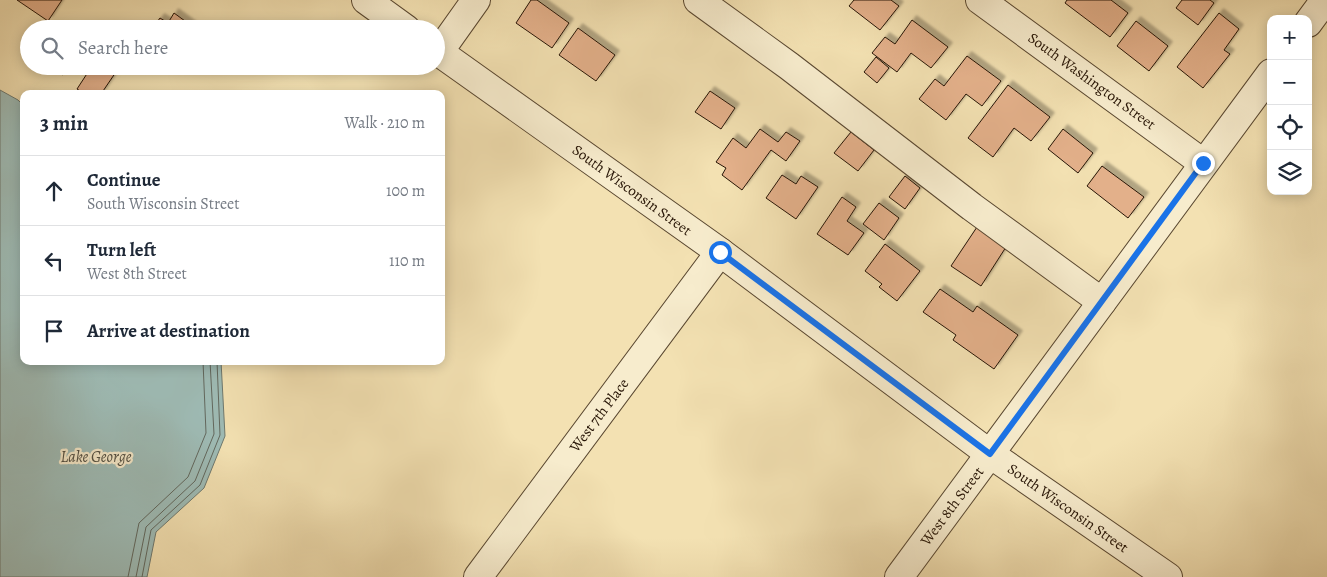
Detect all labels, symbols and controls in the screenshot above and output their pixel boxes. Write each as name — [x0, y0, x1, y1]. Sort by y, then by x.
map controls — [1267, 15, 1312, 195]
button: + — [1267, 15, 1312, 60]
search box — [20, 20, 445, 75]
street label: South Washington Street — [1024, 28, 1160, 134]
icon: search — [38, 34, 66, 62]
text: Search here — [78, 35, 168, 61]
button: − — [1267, 60, 1312, 105]
button: locate — [1267, 105, 1312, 150]
text: 3 min — [40, 109, 88, 137]
text: Walk · 210 m — [344, 112, 425, 134]
street label: South Wisconsin Street — [568, 140, 696, 240]
button: layers — [1267, 150, 1312, 195]
route end — [1192, 152, 1215, 175]
text: Continue — [87, 167, 161, 193]
icon: ahead — [40, 177, 68, 205]
text: 100 m — [386, 180, 425, 202]
text: South Wisconsin Street — [87, 193, 240, 215]
text: Turn left — [87, 237, 156, 263]
route start — [709, 241, 732, 264]
icon: left — [40, 247, 68, 275]
text: 110 m — [389, 250, 425, 272]
text: West 8th Street — [87, 263, 187, 285]
icon: arrive — [40, 317, 68, 345]
text: Arrive at destination — [87, 318, 250, 344]
street label: West 7th Place — [564, 374, 633, 457]
water label: Lake George — [61, 446, 132, 468]
street label: South Wisconsin Street — [1004, 459, 1132, 557]
street label: West 8th Street — [915, 463, 988, 550]

